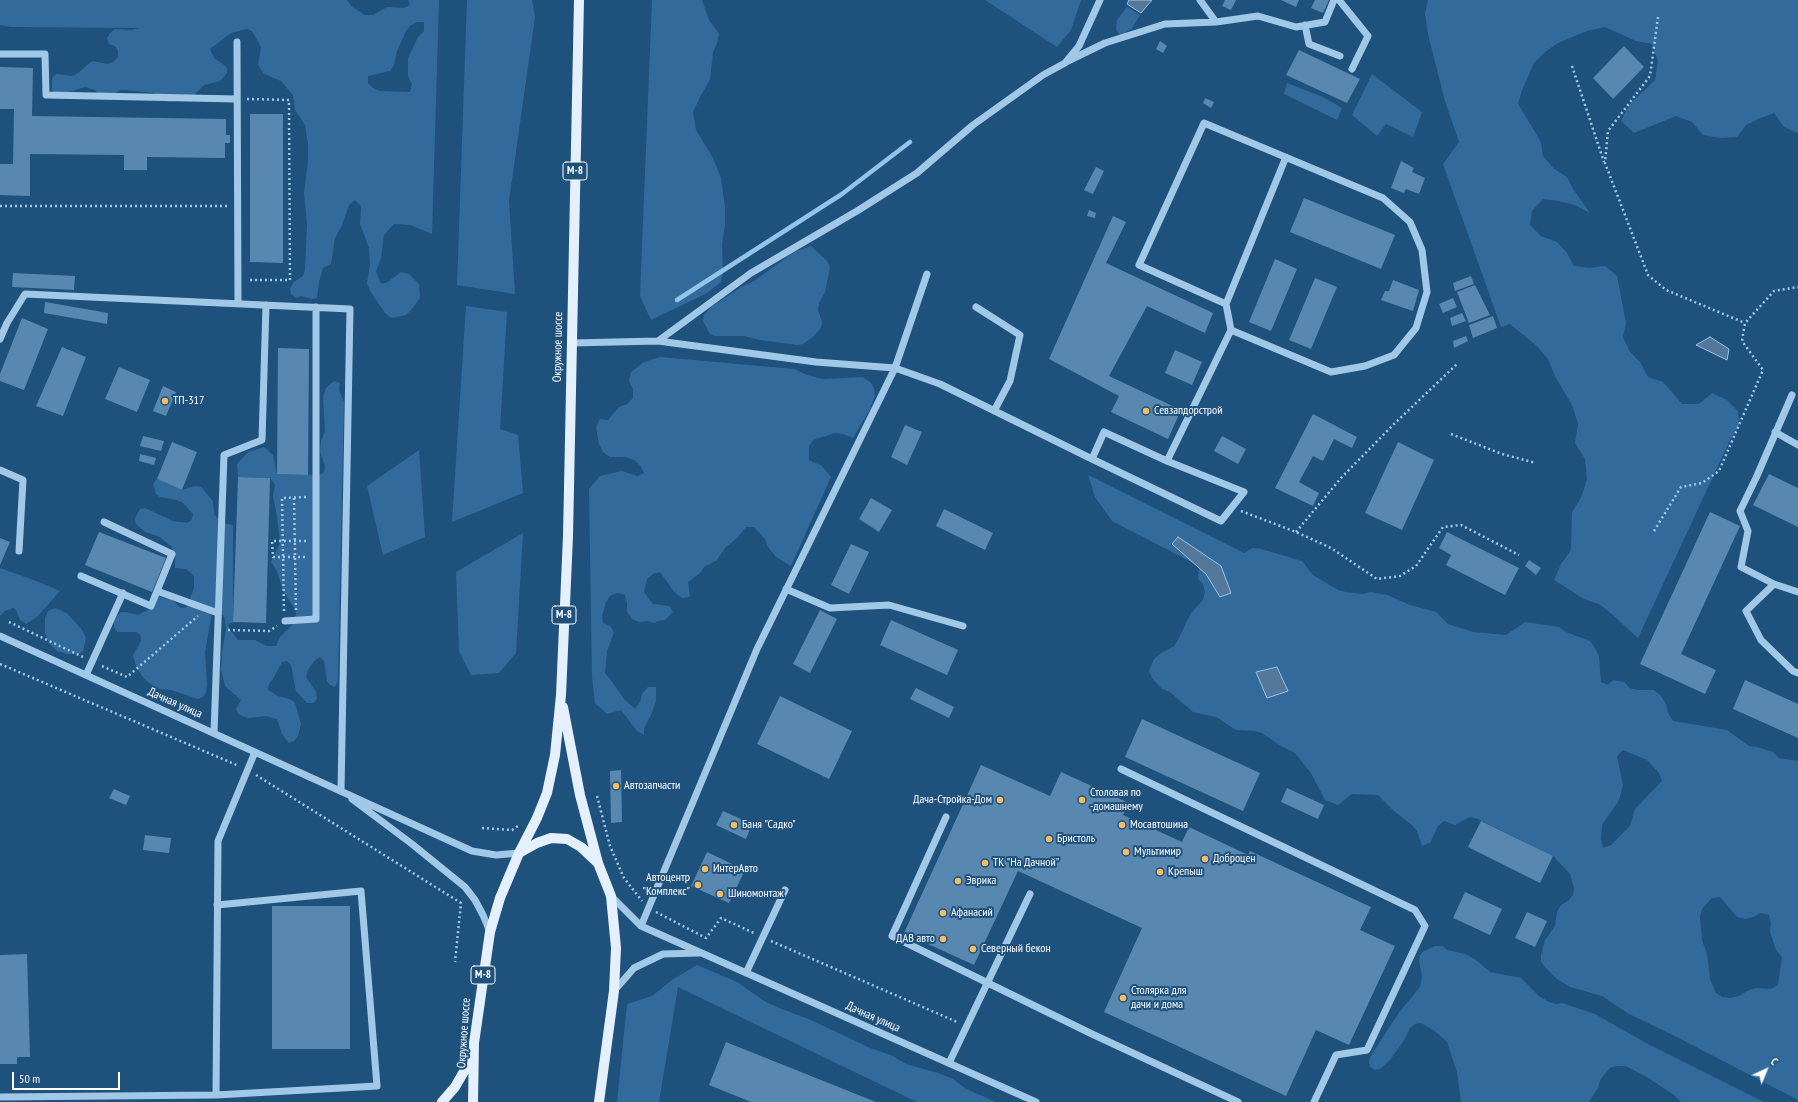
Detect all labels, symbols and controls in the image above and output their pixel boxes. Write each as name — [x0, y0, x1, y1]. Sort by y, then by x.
road number: М-8 — [563, 162, 587, 180]
street label: Окружное шоссе — [550, 312, 566, 382]
place label: ТП-317 — [173, 394, 204, 408]
marker: ТП-317 — [160, 396, 170, 406]
place label: Севзапдорстрой — [1154, 404, 1222, 418]
marker: Севзапдорстрой — [1141, 406, 1151, 416]
road number: М-8 — [552, 606, 576, 624]
street label: Дачная улица — [146, 685, 204, 721]
place label: Автозапчасти — [624, 779, 680, 793]
marker: Автозапчасти — [611, 781, 621, 791]
place label: Столовая по -домашнему — [1090, 786, 1143, 814]
place label: Дача-Стройка-Дом — [913, 793, 992, 807]
marker: Дача-Стройка-Дом — [995, 795, 1005, 805]
marker: Столовая по -домашнему — [1077, 795, 1087, 805]
place label: Баня "Садко" — [742, 818, 796, 832]
place label: Мосавтошина — [1130, 818, 1188, 832]
marker: Баня "Садко" — [729, 820, 739, 830]
marker: Мосавтошина — [1117, 820, 1127, 830]
place label: Бристоль — [1057, 832, 1095, 846]
marker: Бристоль — [1044, 834, 1054, 844]
place label: Мультимир — [1134, 845, 1181, 859]
marker: Мультимир — [1121, 847, 1131, 857]
place label: Доброцен — [1213, 852, 1256, 866]
marker: Доброцен — [1200, 854, 1210, 864]
place label: ТК "На Дачной" — [993, 856, 1059, 870]
marker: ТК "На Дачной" — [980, 858, 990, 868]
place label: ИнтерАвто — [713, 862, 758, 876]
marker: ИнтерАвто — [700, 864, 710, 874]
place label: Крепыш — [1168, 865, 1203, 879]
marker: Крепыш — [1155, 867, 1165, 877]
place label: Автоцентр "Комплекс" — [643, 871, 690, 899]
place label: Эврика — [966, 874, 996, 888]
marker: Эврика — [953, 876, 963, 886]
marker: Автоцентр "Комплекс" — [693, 880, 703, 890]
place label: Шиномонтаж — [728, 887, 784, 901]
marker: Шиномонтаж — [715, 889, 725, 899]
place label: Афанасий — [951, 906, 993, 920]
marker: Афанасий — [938, 908, 948, 918]
place label: ДАВ авто — [896, 932, 935, 946]
marker: ДАВ авто — [938, 934, 948, 944]
place label: Северный бекон — [981, 942, 1051, 956]
marker: Северный бекон — [968, 944, 978, 954]
road number: М-8 — [471, 966, 495, 984]
place label: Столярка для дачи и дома — [1131, 984, 1187, 1012]
marker: Столярка для дачи и дома — [1118, 993, 1128, 1003]
street label: Окружное шоссе — [454, 997, 474, 1069]
street label: Дачная улица — [844, 999, 902, 1035]
north arrow — [1746, 1050, 1786, 1090]
text: С — [1768, 1055, 1781, 1068]
scale bar — [14, 1064, 122, 1090]
text: 50 m — [19, 1071, 40, 1086]

